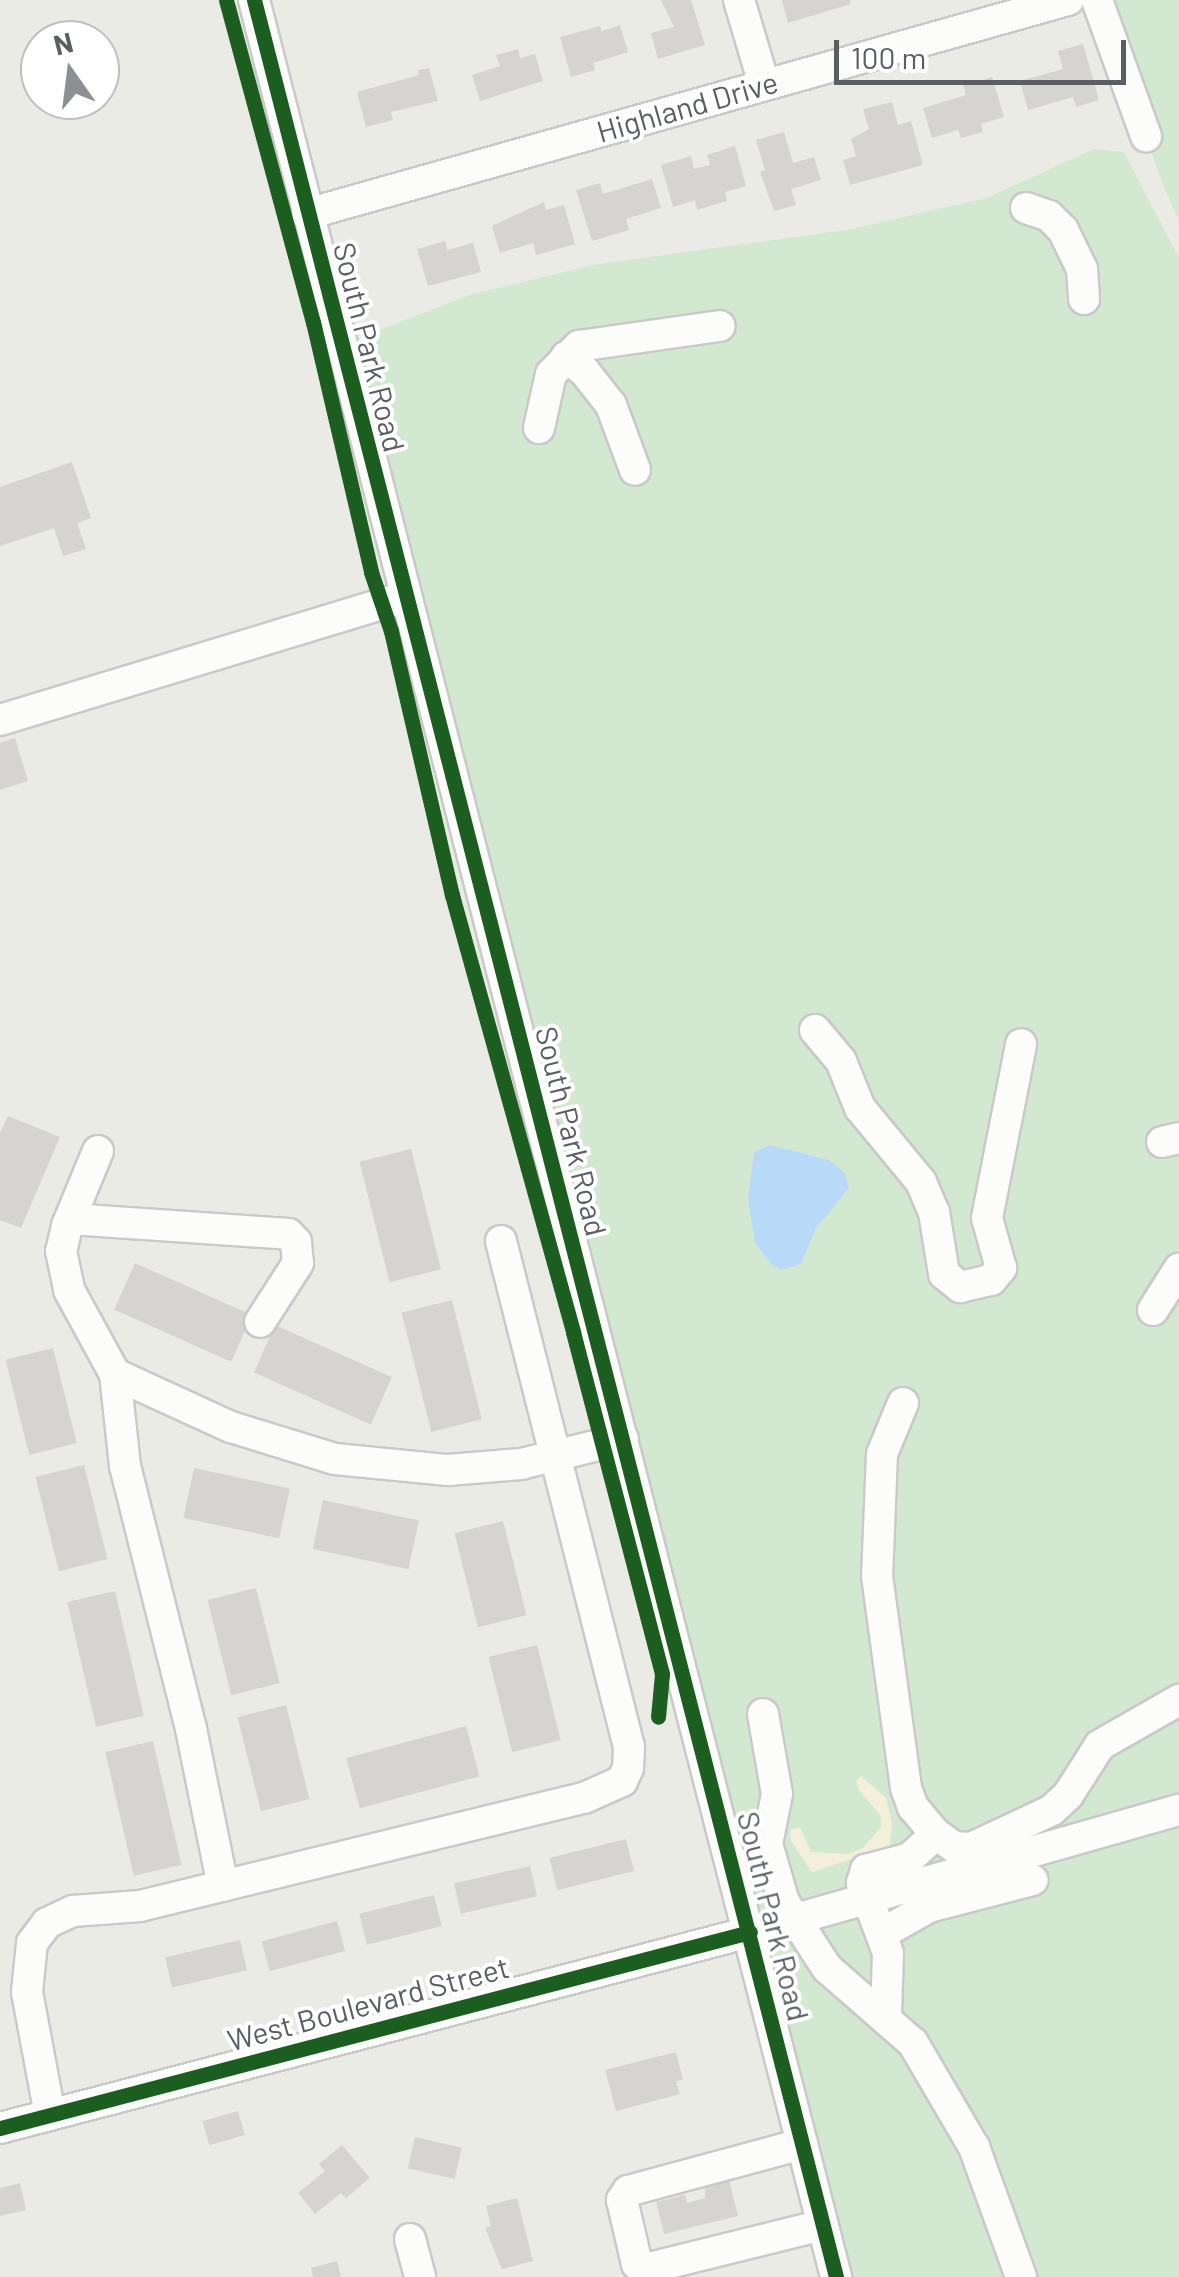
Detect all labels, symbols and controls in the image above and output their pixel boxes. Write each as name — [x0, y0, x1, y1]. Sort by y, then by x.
north arrow — [20, 20, 120, 120]
scale bar — [839, 20, 1132, 82]
text: N — [50, 24, 76, 62]
text: 100 m — [851, 39, 926, 75]
street label: Highland Drive — [592, 63, 782, 149]
street label: South Park Road — [327, 239, 413, 455]
street label: South Park Road — [529, 1023, 615, 1239]
street label: South Park Road — [731, 1808, 817, 2024]
street label: West Boulevard Street — [223, 1948, 513, 2058]

